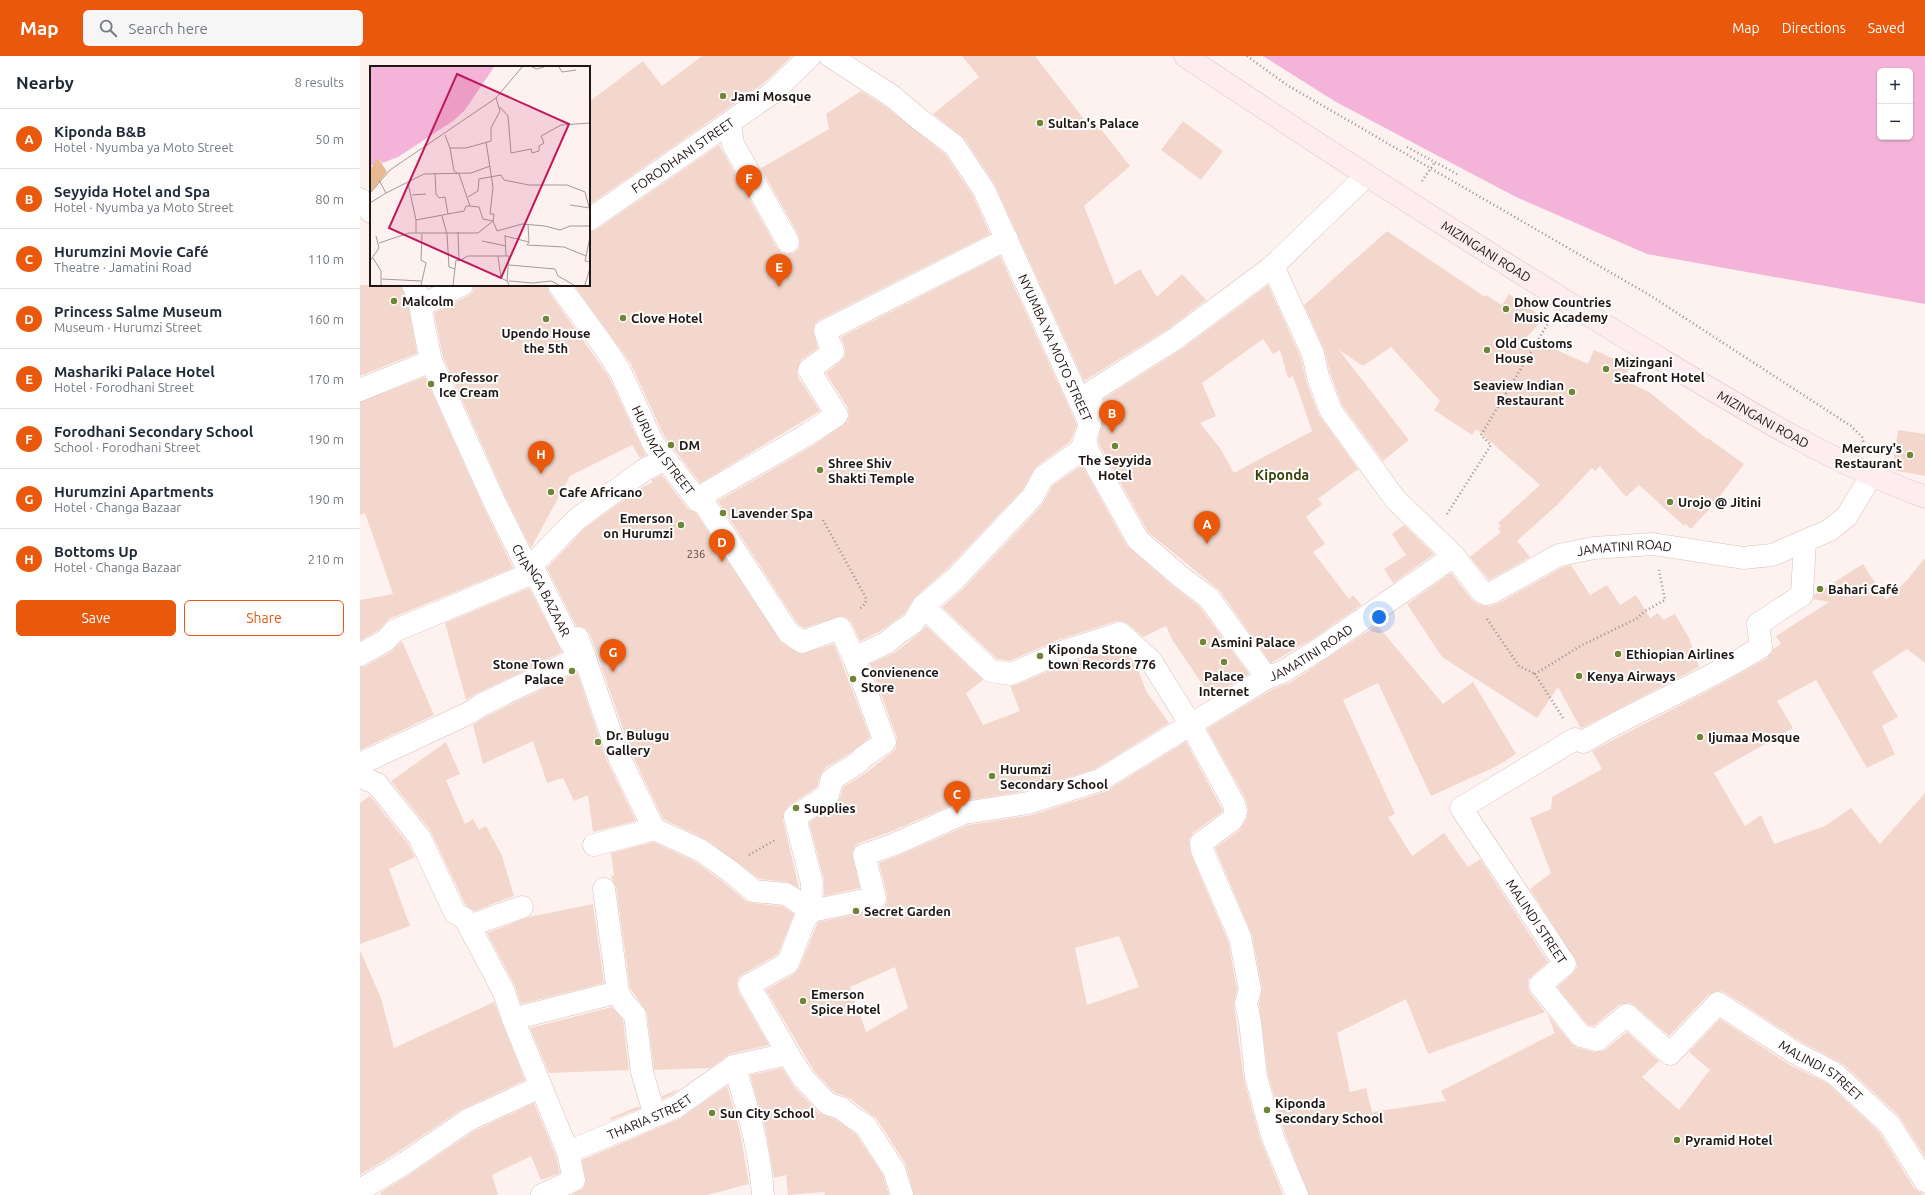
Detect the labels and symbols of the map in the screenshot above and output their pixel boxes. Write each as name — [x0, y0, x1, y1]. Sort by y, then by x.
inset map — [370, 66, 590, 286]
place label: Jami Mosque — [731, 89, 811, 103]
marker: Jami Mosque — [718, 91, 728, 101]
street label: FORODHANI STREET — [629, 115, 737, 195]
place label: Sultan's Palace — [1048, 116, 1139, 130]
marker: Sultan's Palace — [1035, 118, 1045, 128]
pin: F — [736, 165, 762, 198]
street label: MIZINGANI ROAD — [1439, 218, 1534, 285]
pin: E — [766, 254, 792, 287]
street label: NYUMBA YA MOTO STREET — [1016, 272, 1095, 423]
place label: Malcolm — [402, 294, 454, 308]
place label: Dhow Countries Music Academy — [1514, 295, 1611, 324]
marker: Malcolm — [389, 296, 399, 306]
marker: Dhow Countries Music Academy — [1501, 304, 1511, 314]
place label: Clove Hotel — [631, 311, 702, 325]
marker: Clove Hotel — [618, 313, 628, 323]
marker: Upendo House the 5th — [541, 314, 551, 324]
place label: Upendo House the 5th — [501, 326, 591, 355]
place label: Old Customs House — [1495, 336, 1573, 365]
marker: Old Customs House — [1482, 345, 1492, 355]
place label: Mizingani Seafront Hotel — [1614, 355, 1705, 384]
marker: Mizingani Seafront Hotel — [1601, 364, 1611, 374]
place label: Professor Ice Cream — [439, 370, 499, 399]
place label: Seaview Indian Restaurant — [1473, 378, 1564, 407]
marker: Professor Ice Cream — [426, 379, 436, 389]
marker: Seaview Indian Restaurant — [1567, 387, 1577, 397]
street label: MIZINGANI ROAD — [1715, 388, 1812, 450]
pin: B — [1099, 400, 1125, 433]
street label: HURUMZI STREET — [630, 403, 697, 497]
place label: DM — [679, 438, 700, 452]
marker: DM — [666, 440, 676, 450]
pin: H — [528, 441, 554, 474]
marker: The Seyyida Hotel — [1110, 441, 1120, 451]
place label: Mercury's Restaurant — [1835, 441, 1902, 470]
marker: Mercury's Restaurant — [1905, 450, 1915, 460]
place label: The Seyyida Hotel — [1078, 453, 1152, 482]
place label: Shree Shiv Shakti Temple — [828, 456, 914, 485]
marker: Shree Shiv Shakti Temple — [815, 465, 825, 475]
district label: Kiponda — [1255, 467, 1309, 483]
place label: Cafe Africano — [559, 485, 643, 499]
marker: Cafe Africano — [546, 487, 556, 497]
place label: Urojo @ Jitini — [1678, 495, 1761, 509]
marker: Urojo @ Jitini — [1665, 497, 1675, 507]
place label: Lavender Spa — [731, 506, 813, 520]
marker: Lavender Spa — [718, 508, 728, 518]
place label: Emerson on Hurumzi — [603, 511, 673, 540]
pin: A — [1194, 511, 1220, 544]
marker: Emerson on Hurumzi — [676, 520, 686, 530]
pin: D — [709, 529, 735, 562]
street label: JAMATINI ROAD — [1575, 537, 1673, 558]
street label: CHANGA BAZAAR — [510, 542, 573, 639]
house number: 236 — [687, 548, 705, 560]
place label: Bahari Café — [1828, 582, 1899, 596]
marker: Bahari Café — [1815, 584, 1825, 594]
your location — [1369, 607, 1389, 627]
street label: JAMATINI ROAD — [1267, 621, 1355, 683]
place label: Asmini Palace — [1211, 635, 1295, 649]
marker: Asmini Palace — [1198, 637, 1208, 647]
pin: G — [600, 639, 626, 672]
place label: Kiponda Stone town Records 776 — [1048, 642, 1156, 671]
place label: Ethiopian Airlines — [1626, 647, 1734, 661]
marker: Ethiopian Airlines — [1613, 649, 1623, 659]
marker: Kiponda Stone town Records 776 — [1035, 651, 1045, 661]
place label: Stone Town Palace — [493, 657, 564, 686]
marker: Palace Internet — [1219, 657, 1229, 667]
place label: Convienence Store — [861, 665, 939, 694]
marker: Stone Town Palace — [567, 666, 577, 676]
place label: Palace Internet — [1199, 669, 1250, 698]
place label: Kenya Airways — [1587, 669, 1676, 683]
marker: Kenya Airways — [1574, 671, 1584, 681]
marker: Convienence Store — [848, 674, 858, 684]
place label: Dr. Bulugu Gallery — [606, 728, 669, 757]
place label: Ijumaa Mosque — [1708, 730, 1800, 744]
marker: Ijumaa Mosque — [1695, 732, 1705, 742]
marker: Dr. Bulugu Gallery — [593, 737, 603, 747]
place label: Hurumzi Secondary School — [1000, 762, 1108, 791]
marker: Hurumzi Secondary School — [987, 771, 997, 781]
pin: C — [944, 781, 970, 814]
place label: Supplies — [804, 801, 856, 815]
marker: Supplies — [791, 803, 801, 813]
street label: MALINDI STREET — [1504, 877, 1570, 966]
place label: Secret Garden — [864, 904, 951, 918]
marker: Secret Garden — [851, 906, 861, 916]
place label: Emerson Spice Hotel — [811, 987, 881, 1016]
marker: Emerson Spice Hotel — [798, 996, 808, 1006]
street label: MALINDI STREET — [1776, 1037, 1866, 1103]
street label: THARIA STREET — [605, 1091, 695, 1142]
place label: Kiponda Secondary School — [1275, 1096, 1383, 1125]
marker: Kiponda Secondary School — [1262, 1105, 1272, 1115]
place label: Sun City School — [720, 1106, 814, 1120]
marker: Sun City School — [707, 1108, 717, 1118]
place label: Pyramid Hotel — [1685, 1133, 1772, 1147]
marker: Pyramid Hotel — [1672, 1135, 1682, 1145]

